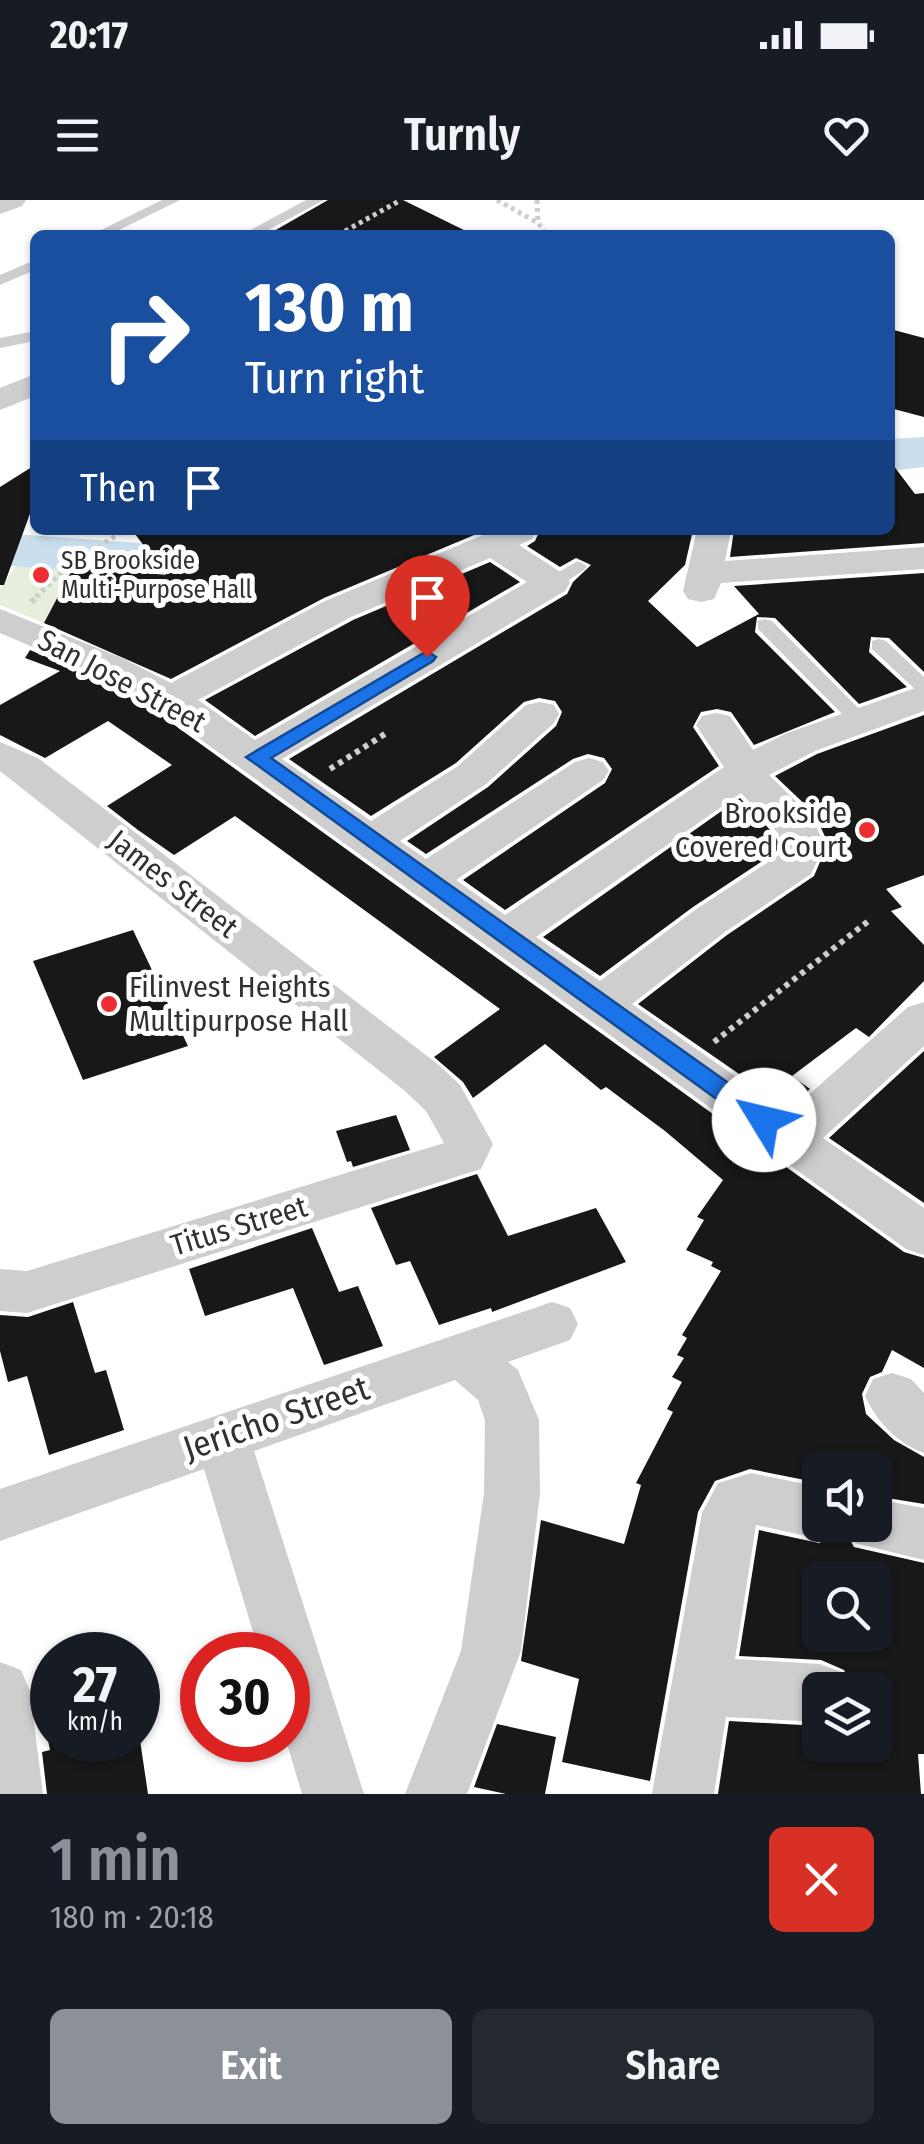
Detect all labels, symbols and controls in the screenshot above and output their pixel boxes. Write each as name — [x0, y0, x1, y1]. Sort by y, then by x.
text: 20:17 — [50, 12, 128, 58]
icon: menu — [50, 108, 105, 163]
text: Turnly — [404, 108, 520, 162]
icon: heart — [819, 108, 874, 163]
text: 130 m — [245, 266, 414, 350]
icon: right — [80, 270, 210, 400]
text: Turn right — [245, 351, 424, 405]
icon: arrive — [176, 460, 231, 515]
text: Then — [80, 465, 156, 511]
place label: SB Brookside Multi-Purpose Hall — [61, 546, 253, 605]
pin — [385, 555, 470, 658]
marker: SB Brookside Multi-Purpose Hall — [30, 564, 52, 586]
icon: arrive — [400, 570, 455, 625]
street label: San Jose Street — [32, 622, 212, 740]
place label: Brookside Covered Court — [675, 795, 847, 865]
marker: Brookside Covered Court — [856, 819, 878, 841]
street label: James Street — [101, 822, 245, 946]
place label: Filinvest Heights Multipurpose Hall — [129, 969, 348, 1039]
marker: Filinvest Heights Multipurpose Hall — [98, 993, 120, 1015]
position arrow — [712, 1068, 816, 1172]
street label: Titus Street — [167, 1188, 312, 1264]
street label: Jericho Street — [177, 1366, 375, 1469]
map controls — [802, 1452, 892, 1762]
button: sound — [802, 1452, 892, 1542]
button: search — [802, 1562, 892, 1652]
speed limit sign: 30 — [180, 1632, 310, 1762]
text: 27 — [73, 1655, 117, 1715]
button: layers — [802, 1672, 892, 1762]
text: km/h — [67, 1707, 123, 1737]
text: 1 min — [50, 1824, 181, 1896]
button: close — [769, 1827, 874, 1932]
text: 180 m · 20:18 — [50, 1898, 214, 1936]
button: Exit — [50, 2009, 452, 2124]
button: Share — [472, 2009, 874, 2124]

